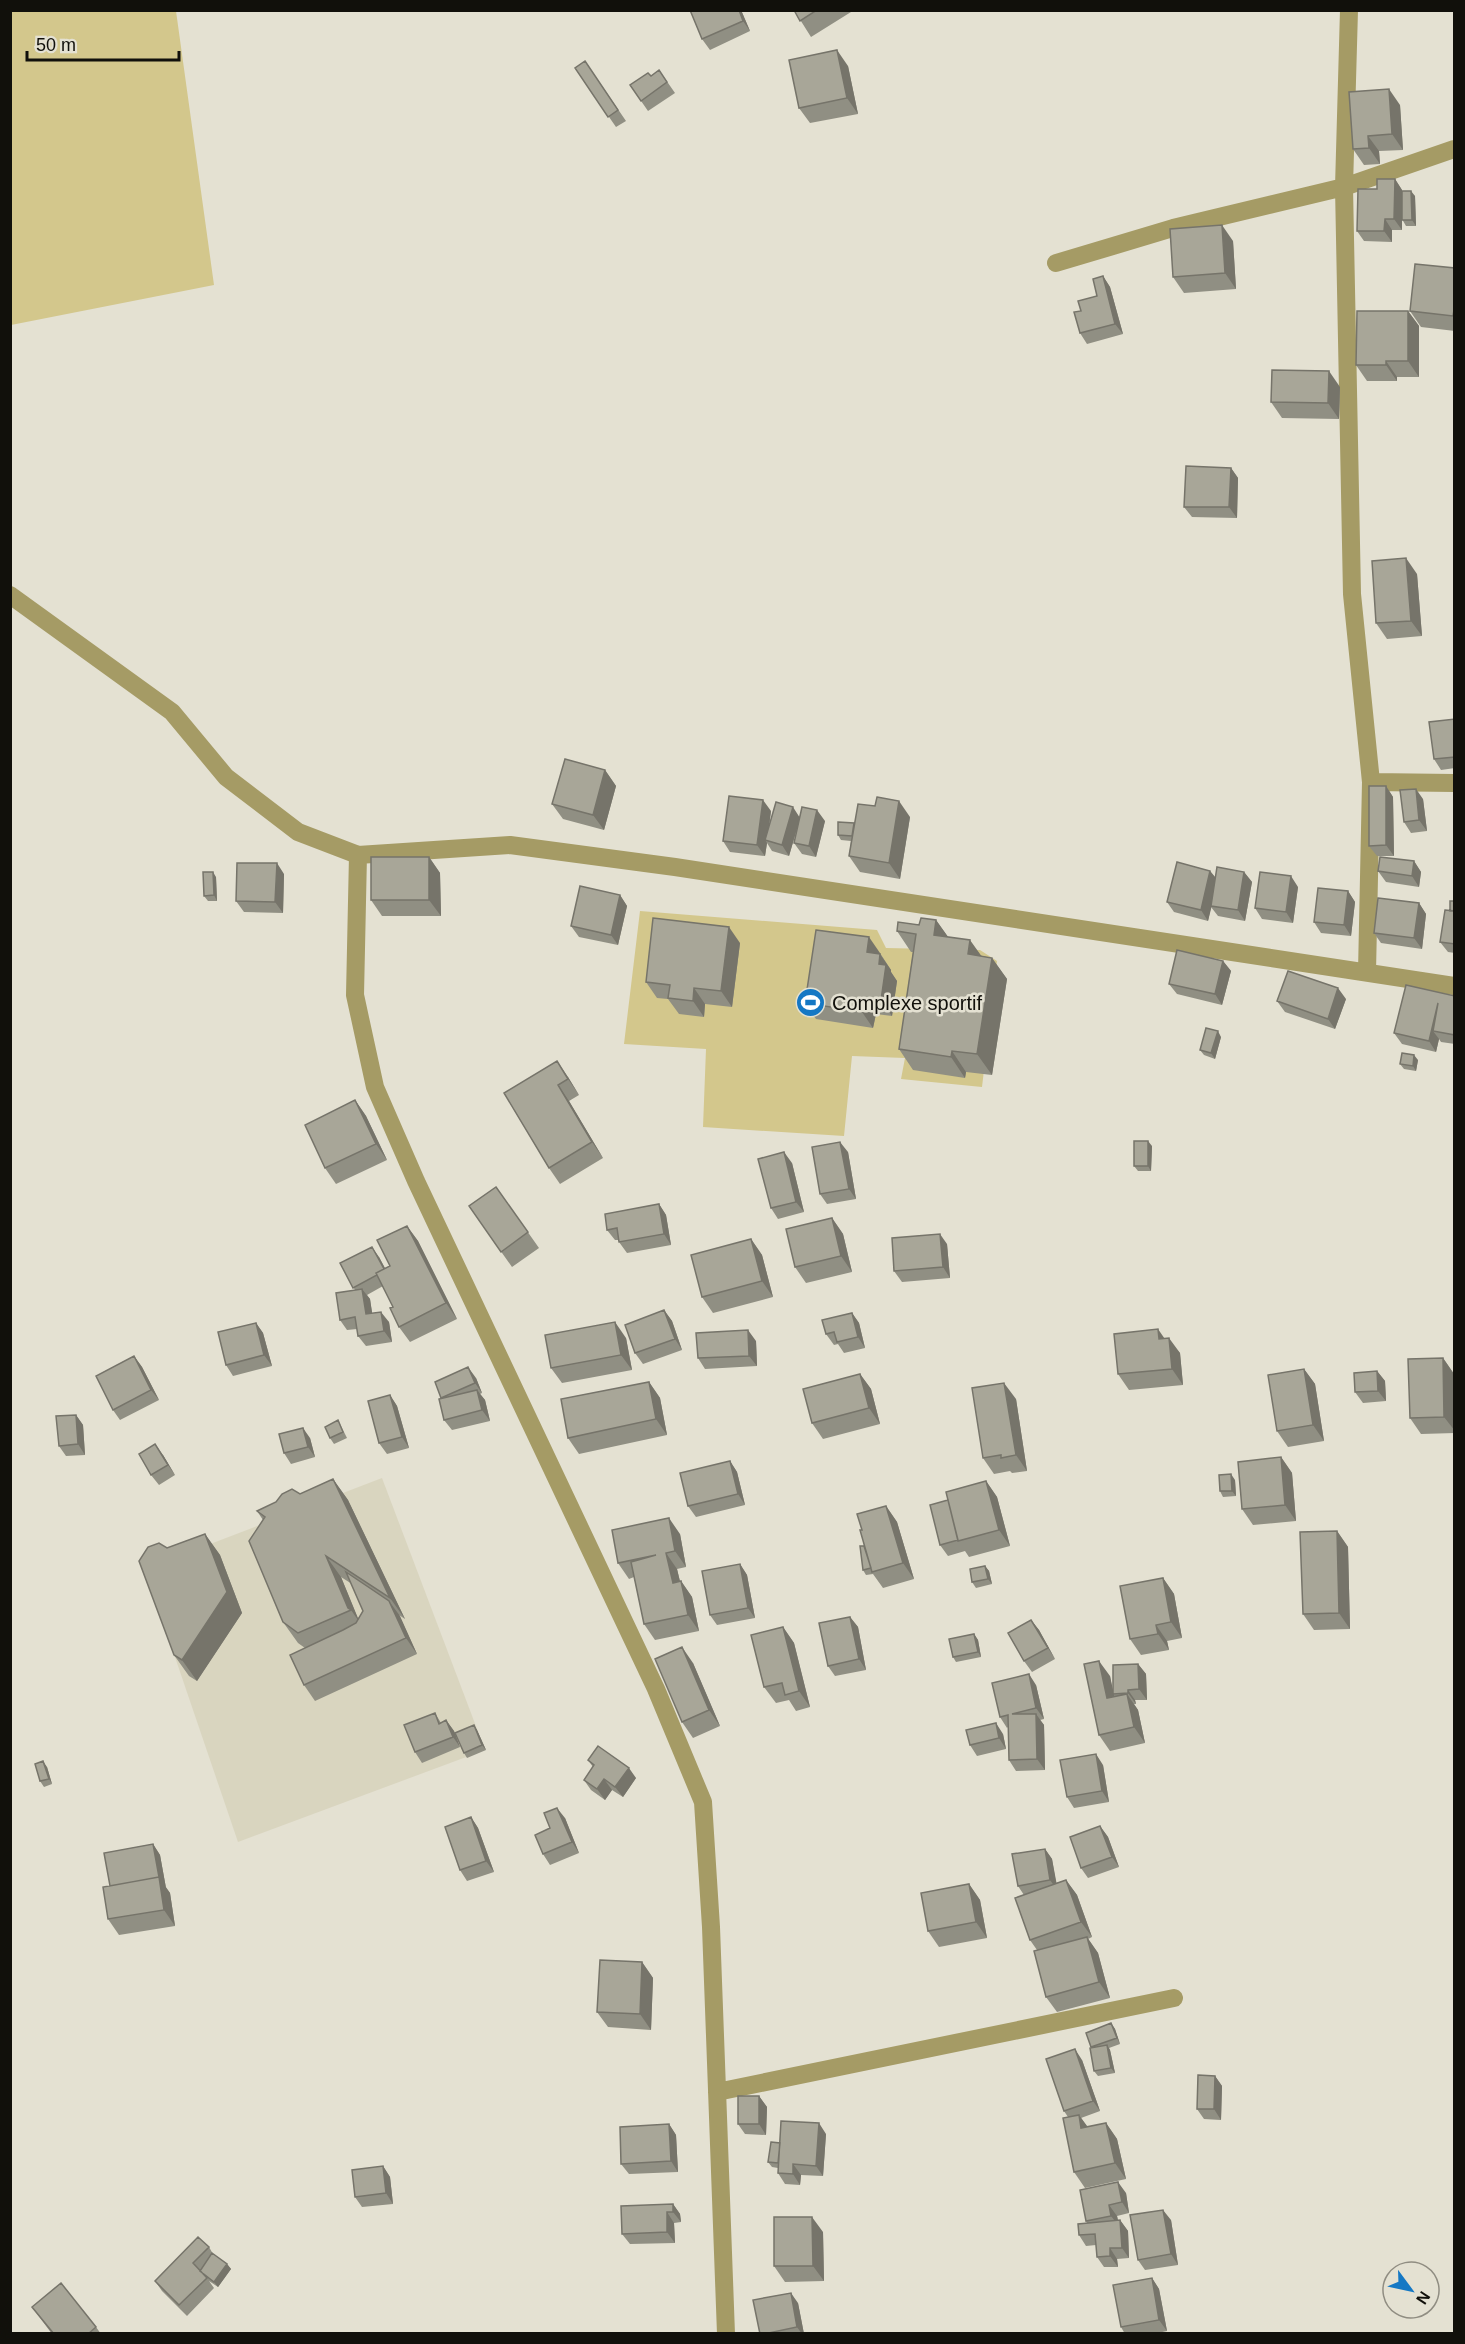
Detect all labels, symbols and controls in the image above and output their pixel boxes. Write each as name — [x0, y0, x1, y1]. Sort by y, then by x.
scale bar — [27, 24, 178, 62]
text: 50 m — [36, 35, 76, 55]
sports icon: Complexe sportif — [795, 987, 827, 1019]
place label: Complexe sportif — [832, 992, 983, 1014]
north arrow — [1381, 2260, 1441, 2320]
text: N — [1413, 2288, 1433, 2307]

